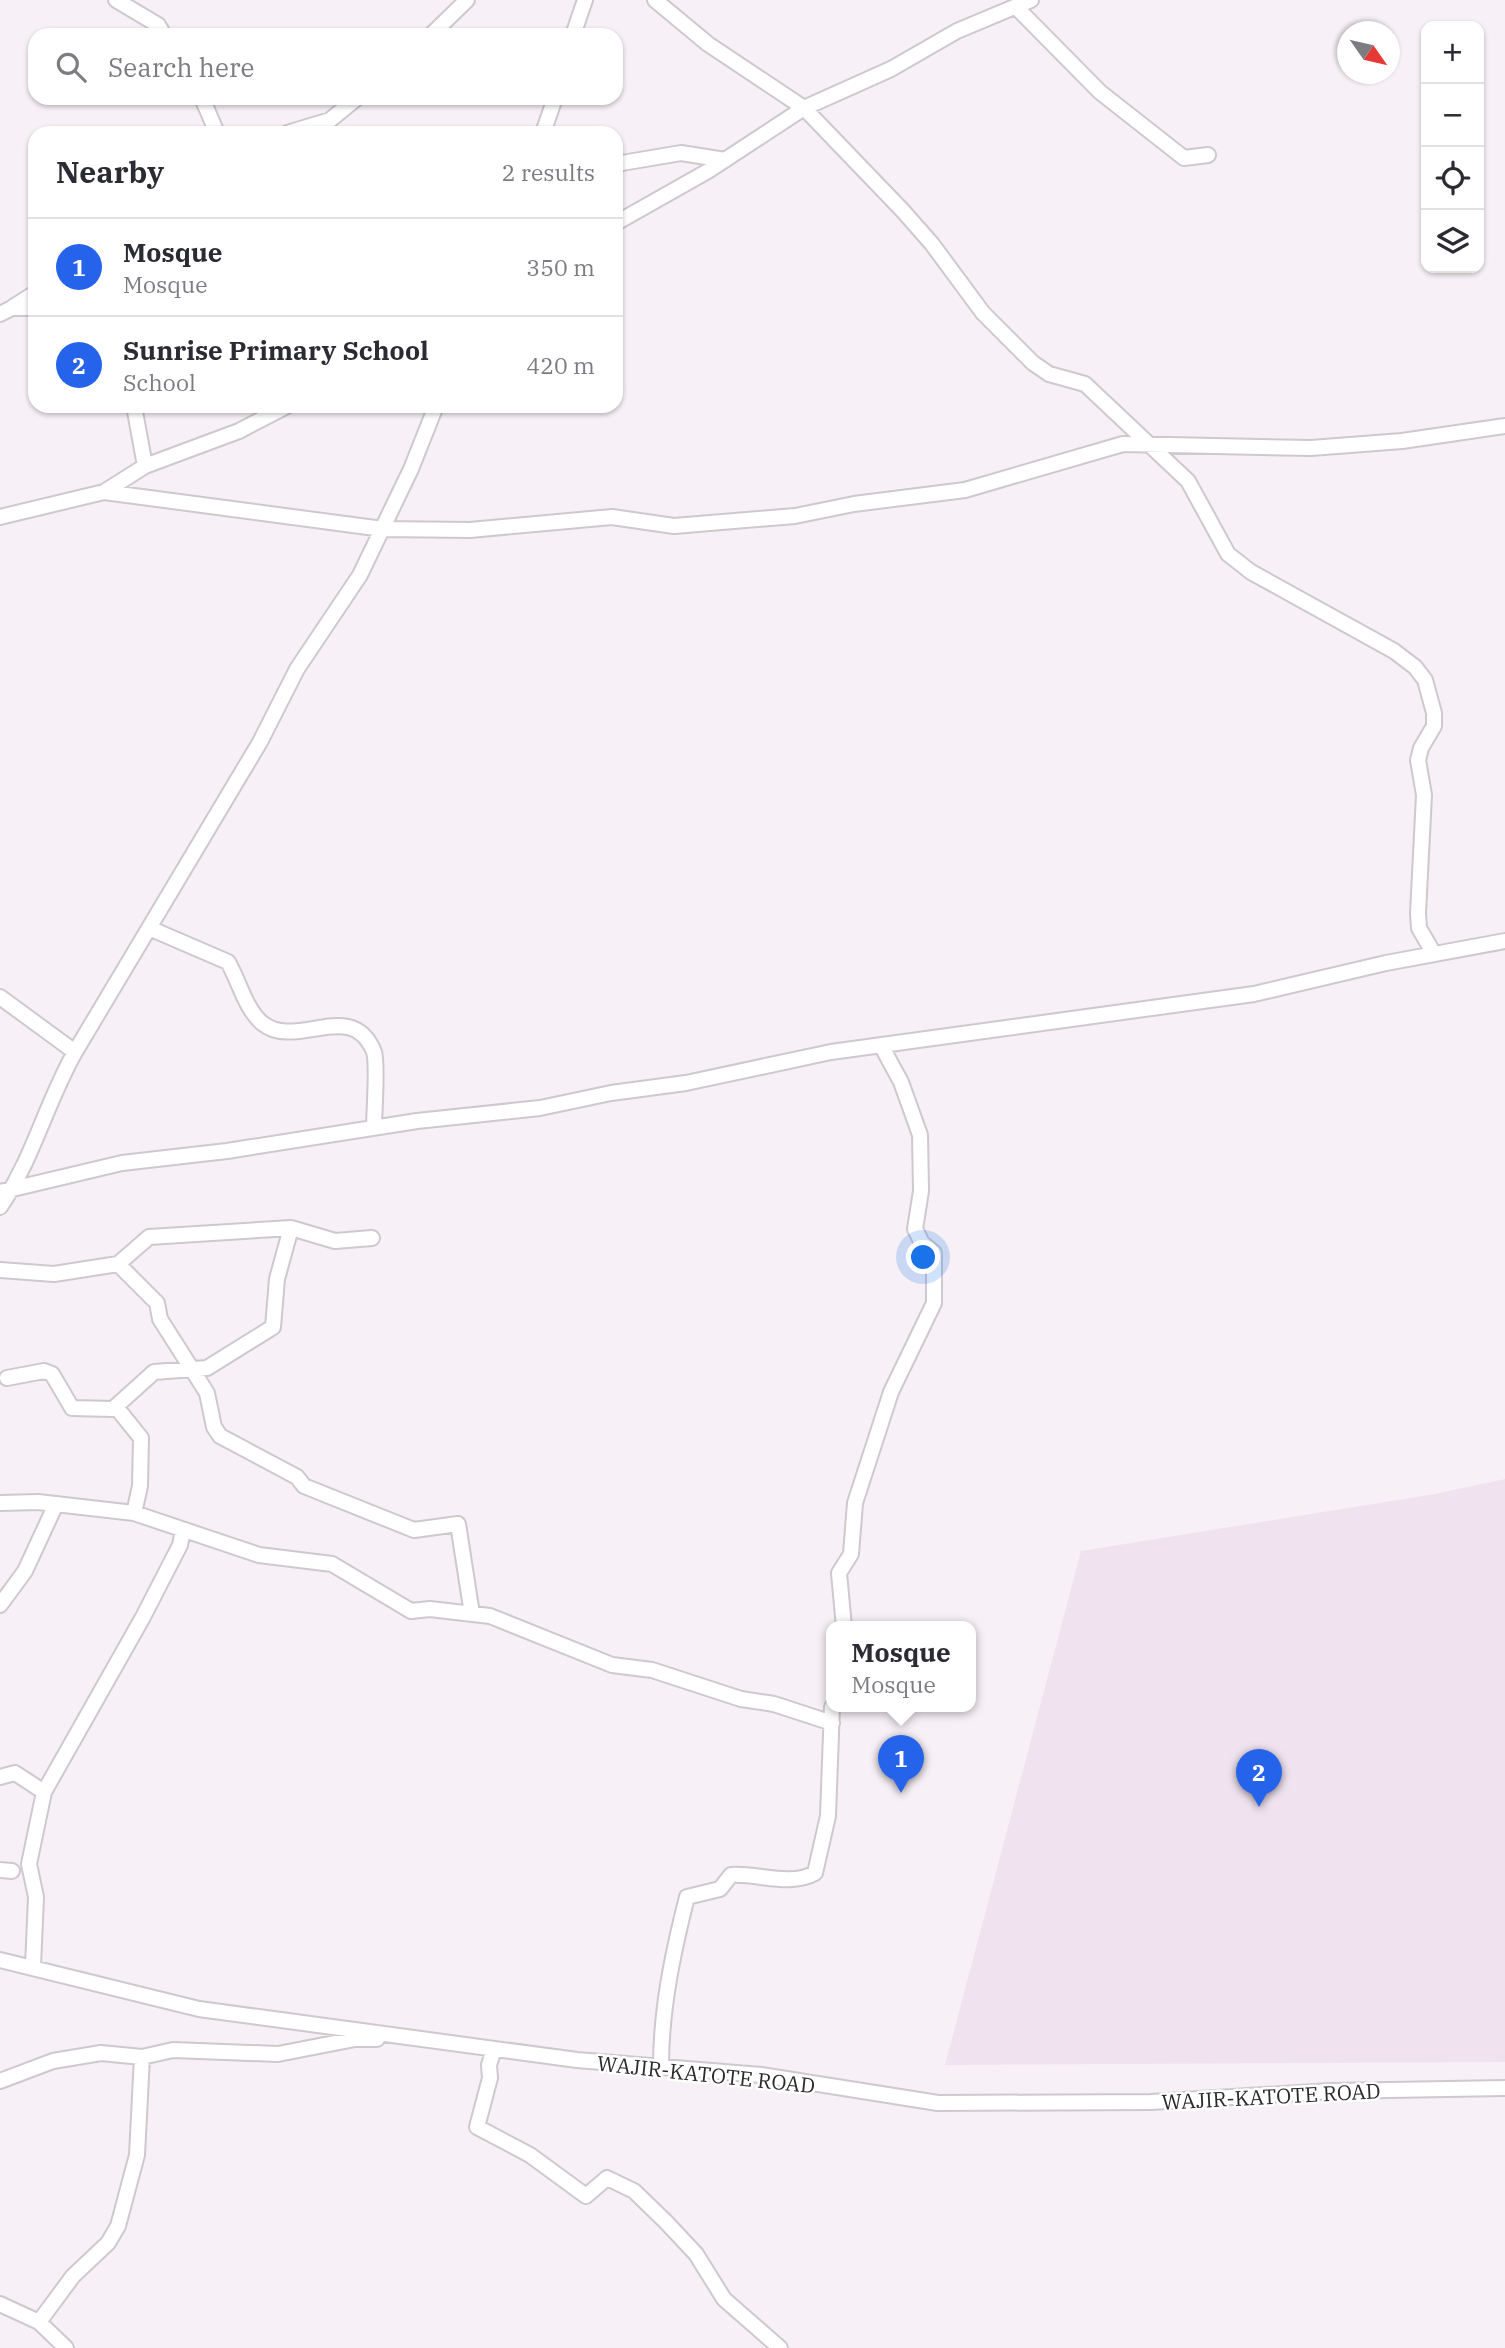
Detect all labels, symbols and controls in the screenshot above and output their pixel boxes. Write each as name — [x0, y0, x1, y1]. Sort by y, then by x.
north arrow — [1337, 21, 1400, 84]
map controls — [1421, 21, 1484, 273]
button: + — [1421, 21, 1484, 84]
search box — [28, 28, 623, 105]
icon: search — [52, 48, 90, 86]
text: Search here — [108, 50, 254, 84]
button: − — [1421, 84, 1484, 147]
button: locate — [1421, 147, 1484, 210]
text: Nearby — [56, 152, 164, 191]
text: 2 results — [502, 157, 595, 187]
button: layers — [1421, 210, 1484, 273]
text: Mosque — [123, 235, 222, 269]
text: 1 — [72, 252, 86, 282]
text: 350 m — [526, 252, 595, 282]
text: Mosque — [123, 269, 208, 299]
text: Sunrise Primary School — [123, 333, 429, 367]
text: 2 — [72, 350, 86, 380]
text: 420 m — [526, 350, 595, 380]
text: School — [123, 367, 196, 397]
your location — [906, 1240, 940, 1274]
popup — [826, 1621, 976, 1712]
text: Mosque — [851, 1635, 951, 1669]
text: Mosque — [851, 1669, 936, 1699]
pin: 1 — [878, 1735, 924, 1793]
pin: 2 — [1236, 1749, 1282, 1807]
street label: WAJIR-KATOTE ROAD — [596, 2049, 816, 2099]
street label: WAJIR-KATOTE ROAD — [1161, 2076, 1381, 2116]

